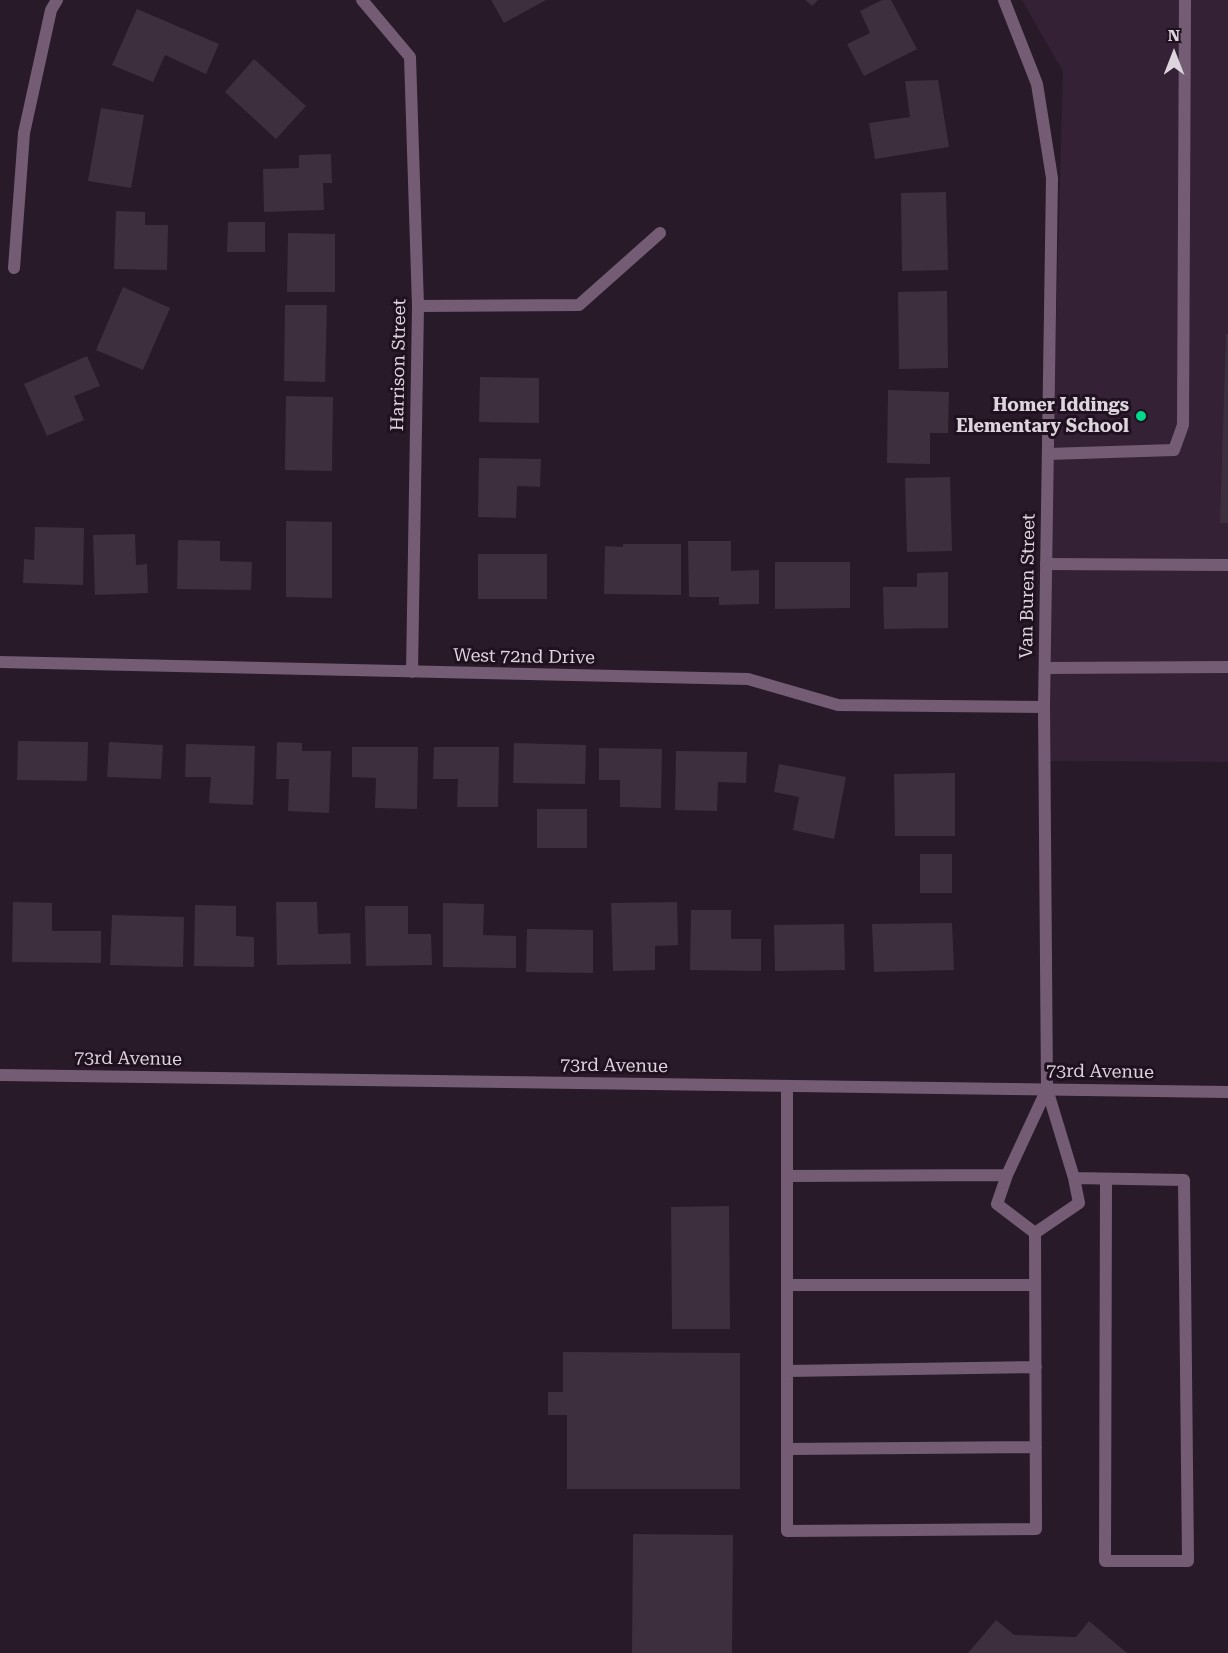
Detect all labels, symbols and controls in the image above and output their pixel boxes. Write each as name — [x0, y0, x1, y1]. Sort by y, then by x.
north arrow — [1144, 24, 1204, 84]
text: N — [1168, 26, 1180, 45]
street label: Harrison Street — [387, 299, 411, 431]
place label: Homer Iddings Elementary School — [956, 395, 1129, 438]
marker: Homer Iddings Elementary School — [1134, 409, 1148, 423]
street label: Van Buren Street — [1016, 513, 1040, 659]
street label: West 72nd Drive — [453, 645, 595, 669]
street label: 73rd Avenue — [74, 1047, 182, 1071]
street label: 73rd Avenue — [560, 1054, 668, 1078]
street label: 73rd Avenue — [1046, 1060, 1154, 1084]

